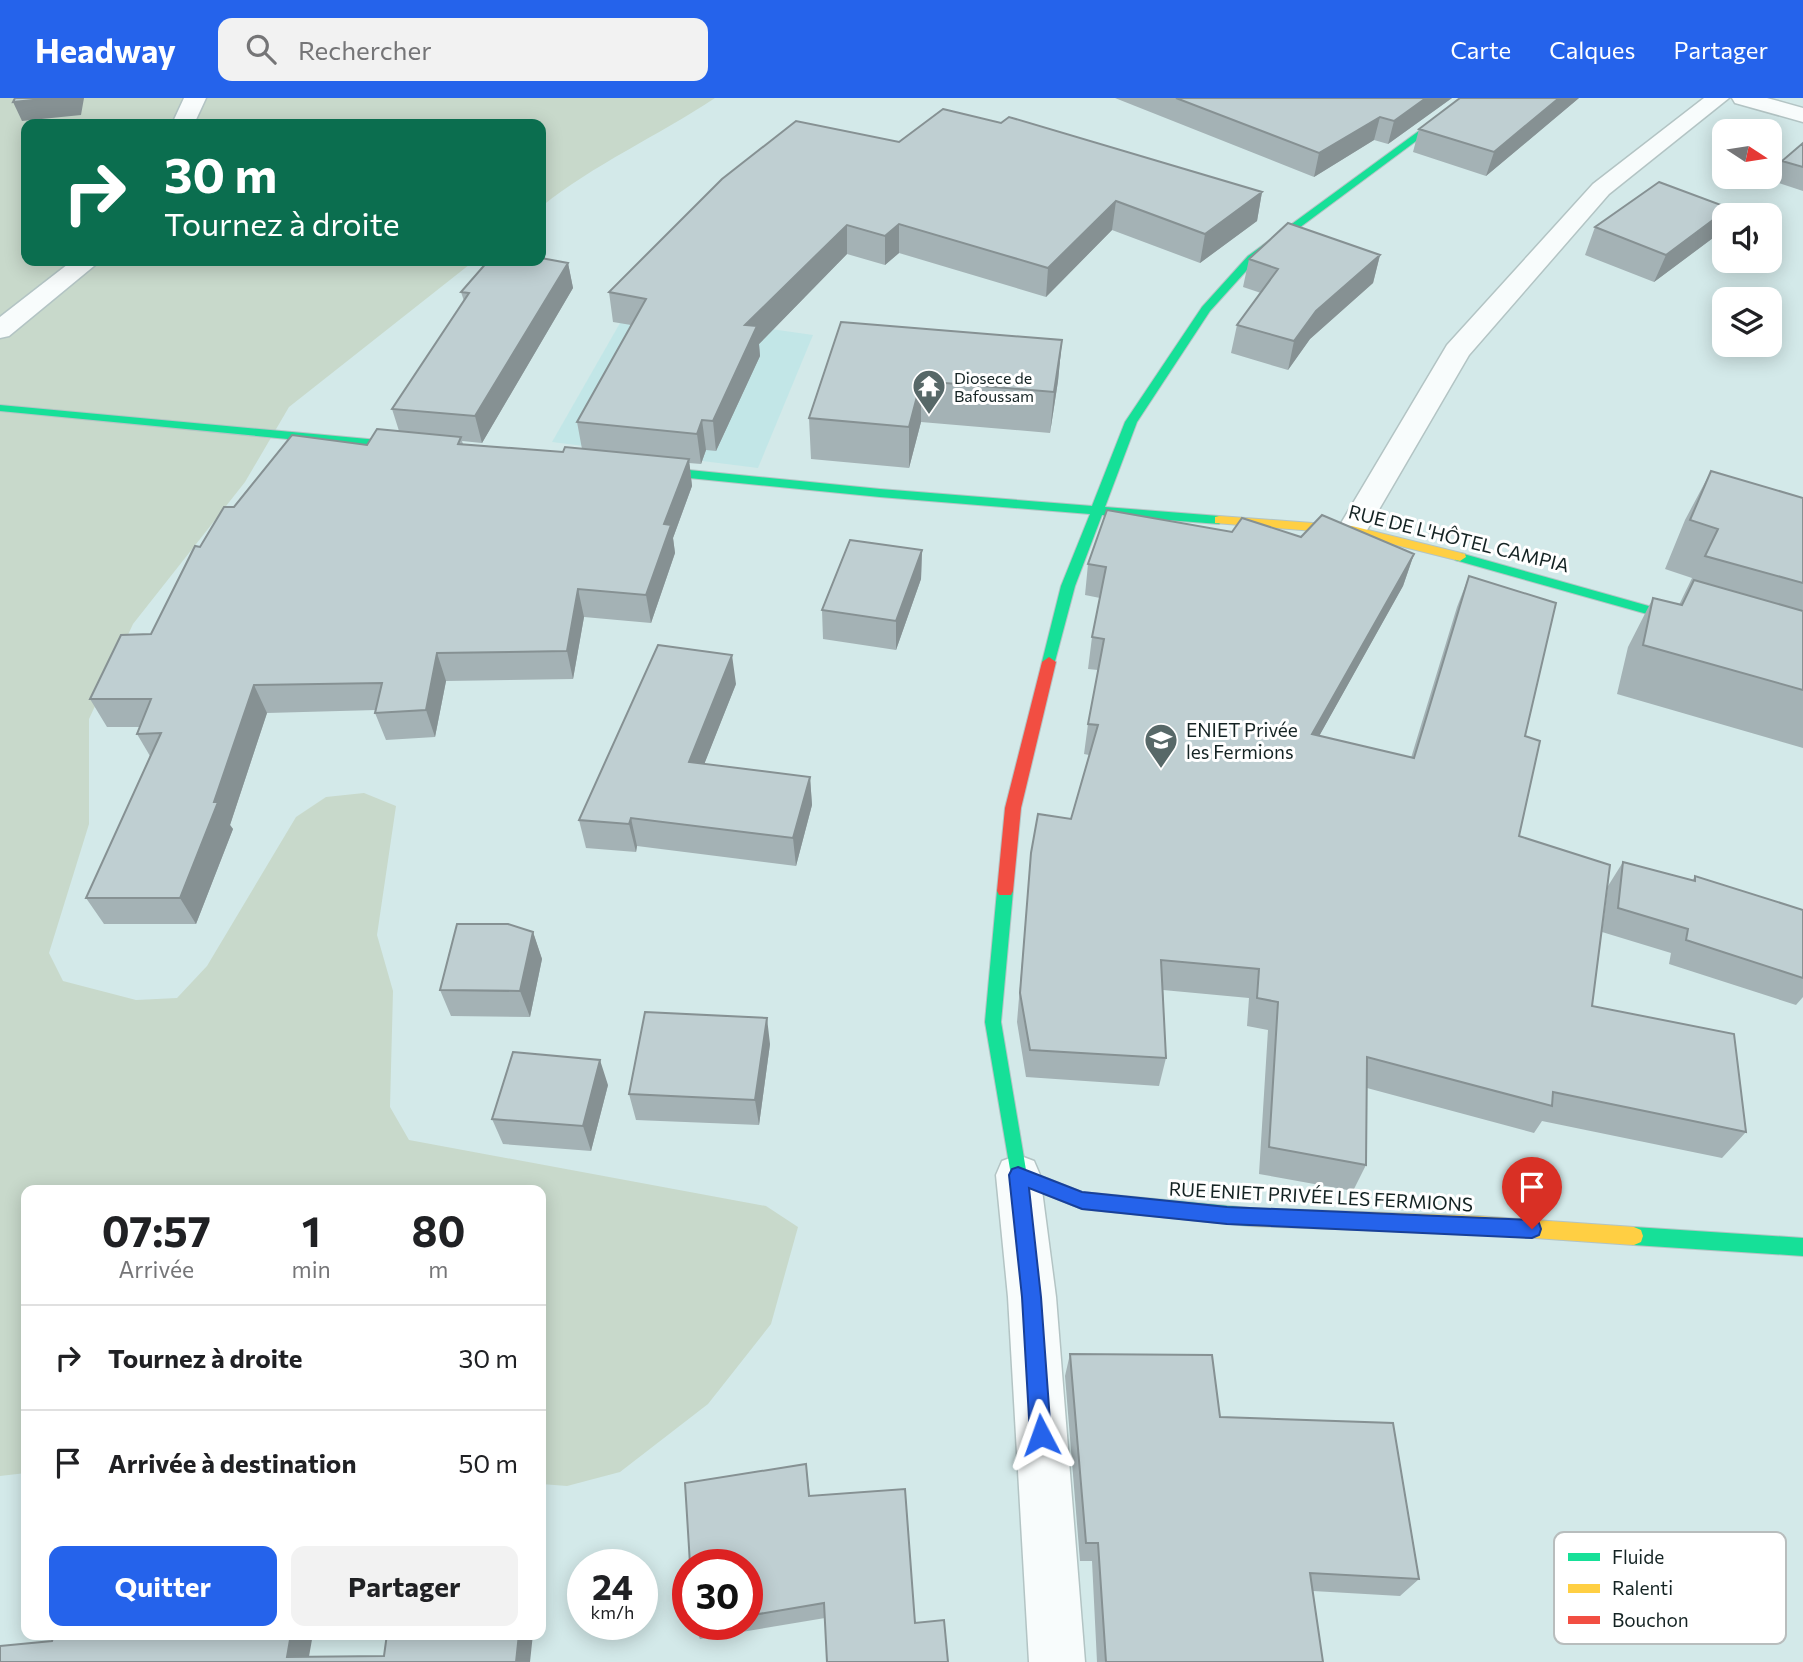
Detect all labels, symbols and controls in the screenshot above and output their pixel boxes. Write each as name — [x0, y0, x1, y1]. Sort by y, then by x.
search box — [218, 18, 708, 81]
text: Headway — [35, 29, 176, 70]
icon: search — [242, 30, 280, 68]
text: Rechercher — [298, 34, 432, 65]
text: Carte — [1450, 35, 1511, 64]
text: Calques — [1549, 35, 1635, 64]
text: Partager — [1673, 35, 1768, 64]
north arrow — [1712, 119, 1782, 189]
map controls — [1712, 119, 1782, 357]
text: 30 m — [164, 143, 277, 203]
icon: right — [49, 147, 140, 238]
text: Tournez à droite — [164, 203, 400, 243]
button: sound — [1712, 203, 1782, 273]
button: layers — [1712, 287, 1782, 357]
temple icon: Diosece de Bafoussam — [910, 367, 948, 416]
place label: Diosece de Bafoussam — [954, 368, 1034, 405]
street label: RUE DE L'HÔTEL CAMPIA — [1346, 498, 1572, 577]
place label: ENIET Privée les Fermions — [1186, 718, 1298, 763]
school or university icon: ENIET Privée les Fermions — [1142, 721, 1180, 770]
pin — [1502, 1157, 1562, 1229]
icon: arrive — [1513, 1168, 1551, 1206]
street label: RUE ENIET PRIVÉE LES FERMIONS — [1168, 1177, 1474, 1215]
text: 07:57 — [102, 1204, 211, 1256]
text: 1 — [302, 1204, 321, 1256]
text: 80 — [411, 1204, 465, 1256]
text: Arrivée — [118, 1255, 194, 1283]
text: min — [292, 1255, 331, 1283]
text: m — [428, 1255, 448, 1283]
icon: right — [49, 1339, 87, 1377]
text: Tournez à droite — [108, 1342, 303, 1373]
text: 30 m — [459, 1342, 518, 1373]
position arrow — [1004, 1398, 1078, 1472]
icon: arrive — [49, 1444, 87, 1482]
text: Arrivée à destination — [108, 1447, 356, 1478]
text: 50 m — [458, 1447, 518, 1478]
legend — [1554, 1532, 1786, 1644]
text: Fluide — [1612, 1545, 1664, 1568]
button: Quitter — [49, 1546, 277, 1626]
button: Partager — [291, 1546, 518, 1626]
speed limit sign: 30 — [672, 1549, 763, 1640]
text: 24 — [592, 1564, 633, 1607]
text: Ralenti — [1612, 1576, 1673, 1599]
text: km/h — [591, 1601, 634, 1623]
text: Bouchon — [1612, 1608, 1689, 1631]

